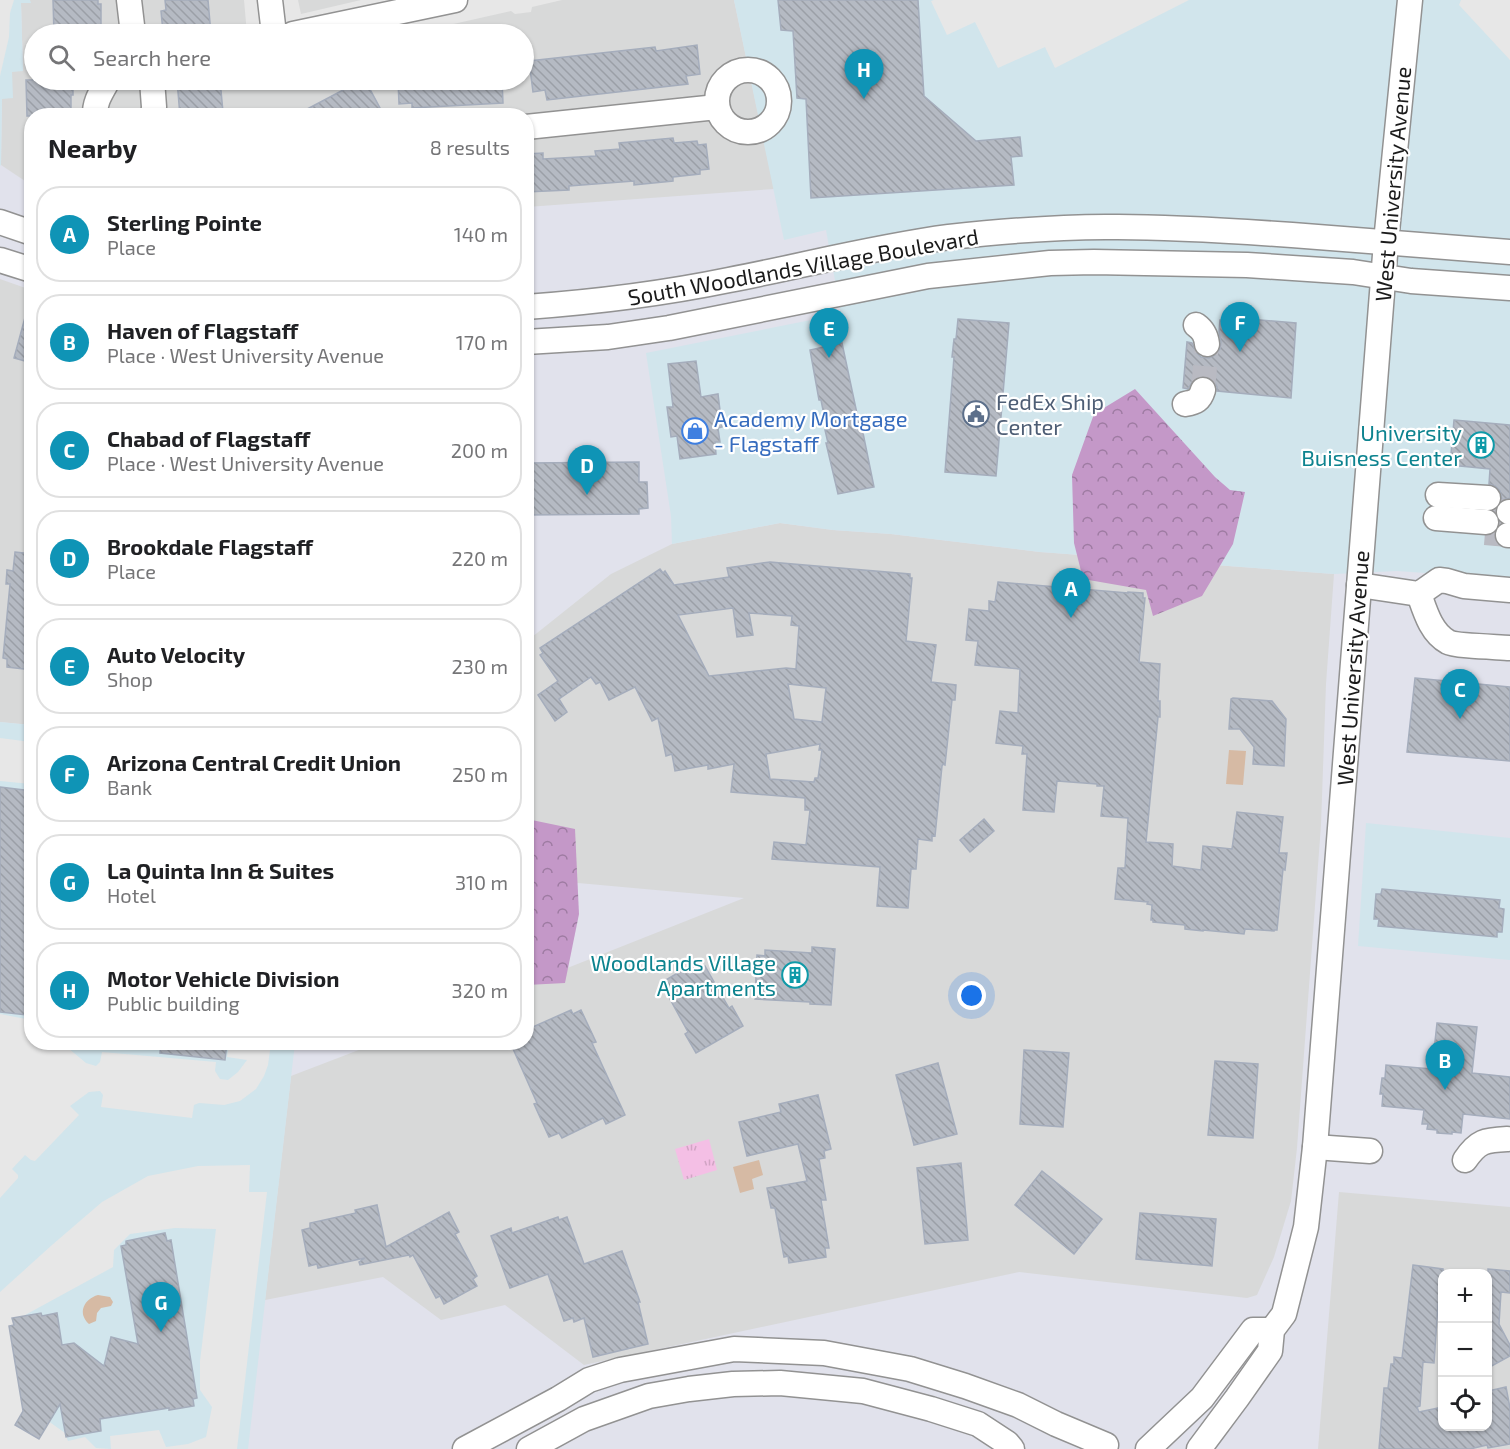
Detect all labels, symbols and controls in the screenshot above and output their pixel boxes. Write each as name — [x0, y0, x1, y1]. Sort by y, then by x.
search box — [24, 24, 534, 90]
icon: search — [45, 41, 78, 74]
text: Search here — [93, 44, 211, 70]
pin: H — [844, 50, 884, 99]
street label: West University Avenue — [1369, 65, 1415, 303]
text: Nearby — [48, 132, 137, 163]
text: 8 results — [430, 135, 510, 159]
text: Sterling Pointe — [107, 209, 262, 235]
text: A — [63, 222, 76, 246]
text: 140 m — [454, 222, 508, 246]
street label: South Woodlands Village Boulevard — [626, 222, 980, 310]
text: Place — [107, 235, 156, 259]
pin: F — [1220, 302, 1260, 352]
pin: E — [810, 308, 848, 358]
text: Haven of Flagstaff — [107, 317, 298, 343]
text: B — [63, 330, 76, 354]
text: 170 m — [456, 330, 508, 354]
text: Place · West University Avenue — [107, 343, 384, 367]
place label: FedEx Ship Center — [996, 388, 1104, 439]
public building icon: FedEx Ship Center — [961, 399, 991, 429]
place label: Academy Mortgage - Flagstaff — [714, 405, 908, 456]
shop icon: Academy Mortgage - Flagstaff — [680, 416, 710, 446]
place label: University Buisness Center — [1301, 419, 1462, 470]
text: Chabad of Flagstaff — [107, 425, 310, 451]
building icon: University Buisness Center — [1466, 430, 1496, 460]
text: C — [64, 438, 75, 462]
text: 200 m — [451, 438, 508, 462]
pin: D — [568, 446, 606, 495]
text: Place · West University Avenue — [107, 451, 384, 475]
text: Brookdale Flagstaff — [107, 533, 313, 559]
text: D — [63, 546, 76, 570]
text: 220 m — [451, 546, 508, 570]
street label: West University Avenue — [1331, 549, 1373, 787]
text: Place — [107, 559, 156, 583]
pin: A — [1052, 568, 1090, 618]
text: Auto Velocity — [107, 641, 245, 667]
text: E — [64, 654, 75, 678]
text: 230 m — [452, 654, 508, 678]
text: Shop — [107, 667, 153, 691]
pin: C — [1440, 670, 1480, 719]
text: Arizona Central Credit Union — [107, 749, 401, 775]
text: F — [64, 762, 75, 786]
text: 250 m — [452, 762, 508, 786]
text: Bank — [107, 775, 152, 799]
text: La Quinta Inn & Suites — [107, 857, 334, 883]
text: G — [63, 870, 76, 894]
text: 310 m — [455, 870, 508, 894]
text: Hotel — [107, 883, 156, 907]
place label: Woodlands Village Apartments — [590, 949, 776, 1000]
building icon: Woodlands Village Apartments — [780, 960, 810, 990]
text: Motor Vehicle Division — [107, 965, 339, 991]
text: H — [63, 978, 76, 1002]
text: 320 m — [452, 978, 508, 1002]
your location — [957, 981, 986, 1010]
text: Public building — [107, 991, 240, 1015]
pin: B — [1426, 1040, 1464, 1090]
map controls — [1438, 1269, 1492, 1431]
button: + — [1438, 1269, 1492, 1323]
pin: G — [142, 1282, 180, 1332]
button: − — [1438, 1323, 1492, 1377]
button: locate — [1438, 1377, 1492, 1431]

